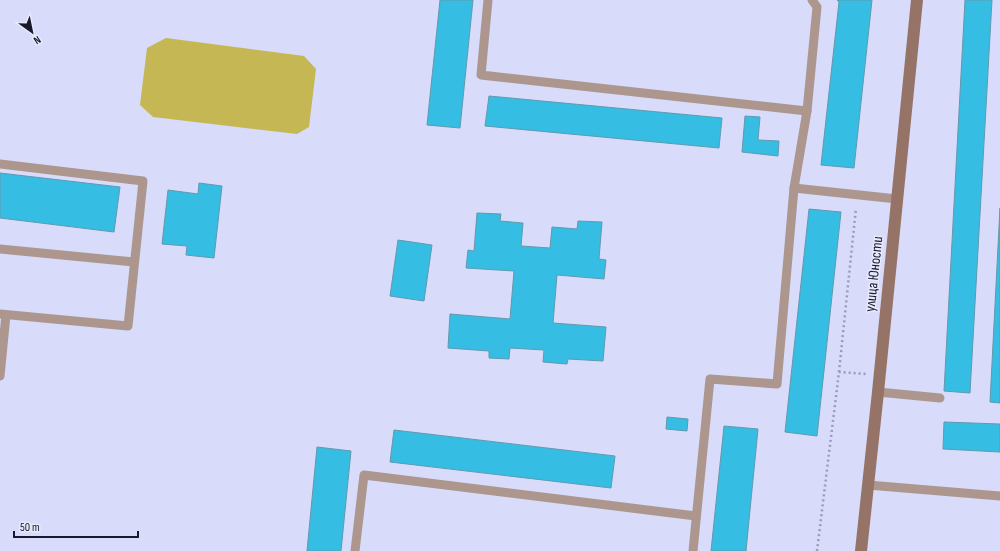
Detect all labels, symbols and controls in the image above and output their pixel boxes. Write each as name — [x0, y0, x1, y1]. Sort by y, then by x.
north arrow — [12, 12, 52, 52]
text: N — [31, 33, 43, 47]
street label: улица Юности — [861, 235, 887, 313]
scale bar — [14, 513, 138, 539]
text: 50 m — [20, 520, 40, 535]

